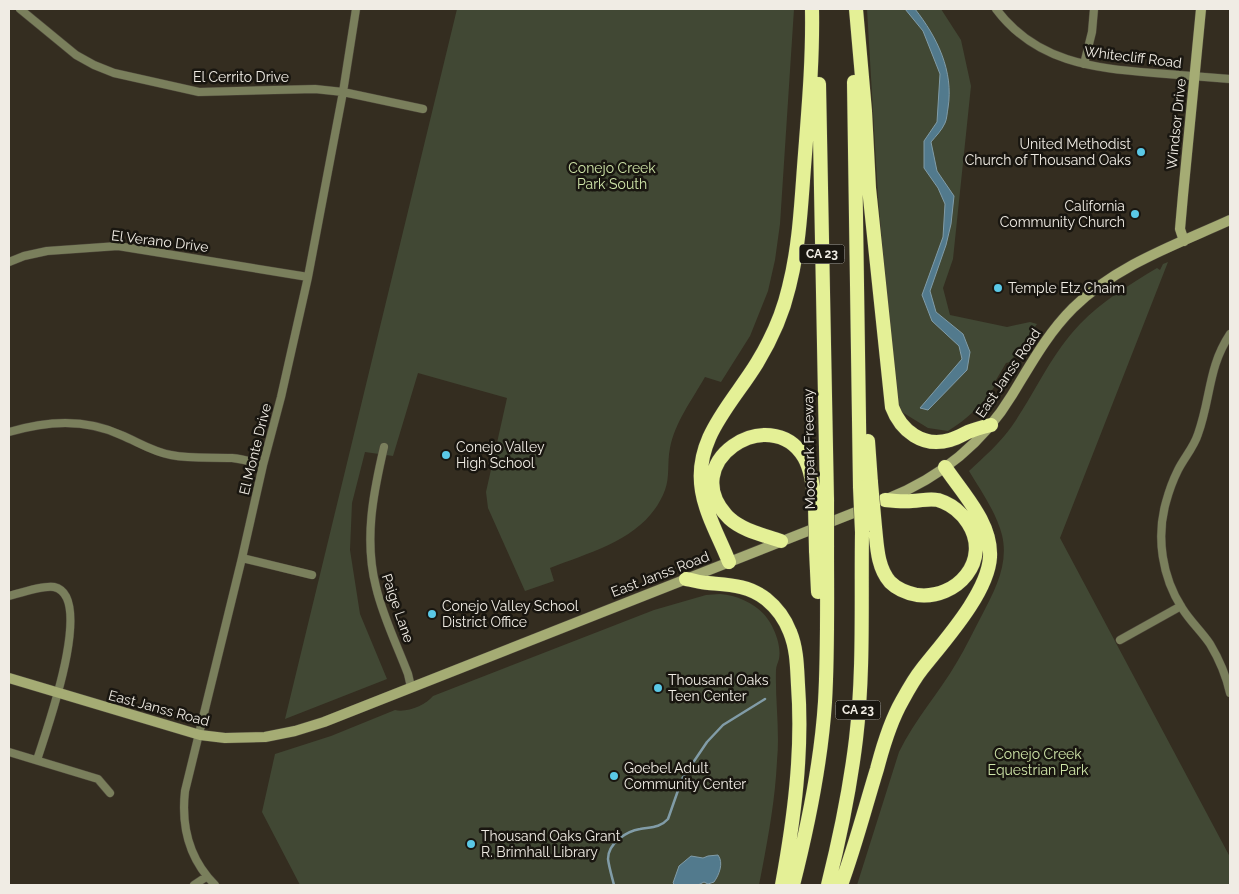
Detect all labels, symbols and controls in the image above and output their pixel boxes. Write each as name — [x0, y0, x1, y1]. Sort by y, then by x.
street label: Whitecliff Road — [1083, 43, 1183, 71]
street label: El Cerrito Drive — [193, 69, 289, 85]
street label: Windsor Drive — [1163, 78, 1189, 170]
place label: United Methodist Church of Thousand Oaks — [965, 136, 1131, 168]
marker: United Methodist Church of Thousand Oaks — [1135, 146, 1147, 158]
park label: Conejo Creek Park South — [568, 160, 656, 192]
place label: California Community Church — [1000, 198, 1125, 230]
marker: California Community Church — [1129, 208, 1141, 220]
street label: El Verano Drive — [110, 227, 210, 255]
road number: CA 23 — [800, 244, 844, 264]
place label: Temple Etz Chaim — [1008, 280, 1125, 296]
marker: Temple Etz Chaim — [992, 282, 1004, 294]
street label: East Janss Road — [972, 325, 1044, 421]
street label: Moorpark Freeway — [800, 388, 818, 510]
street label: El Monte Drive — [236, 402, 274, 496]
place label: Conejo Valley High School — [456, 439, 545, 471]
marker: Conejo Valley High School — [440, 449, 452, 461]
street label: East Janss Road — [609, 548, 711, 600]
street label: Paige Lane — [379, 571, 417, 645]
place label: Conejo Valley School District Office — [442, 598, 579, 630]
marker: Conejo Valley School District Office — [426, 608, 438, 620]
place label: Thousand Oaks Teen Center — [668, 672, 769, 704]
marker: Thousand Oaks Teen Center — [652, 682, 664, 694]
street label: East Janss Road — [107, 687, 211, 729]
road number: CA 23 — [836, 700, 880, 720]
park label: Conejo Creek Equestrian Park — [988, 746, 1089, 778]
place label: Goebel Adult Community Center — [624, 760, 746, 792]
marker: Goebel Adult Community Center — [608, 770, 620, 782]
place label: Thousand Oaks Grant R. Brimhall Library — [481, 828, 621, 860]
marker: Thousand Oaks Grant R. Brimhall Library — [465, 838, 477, 850]

